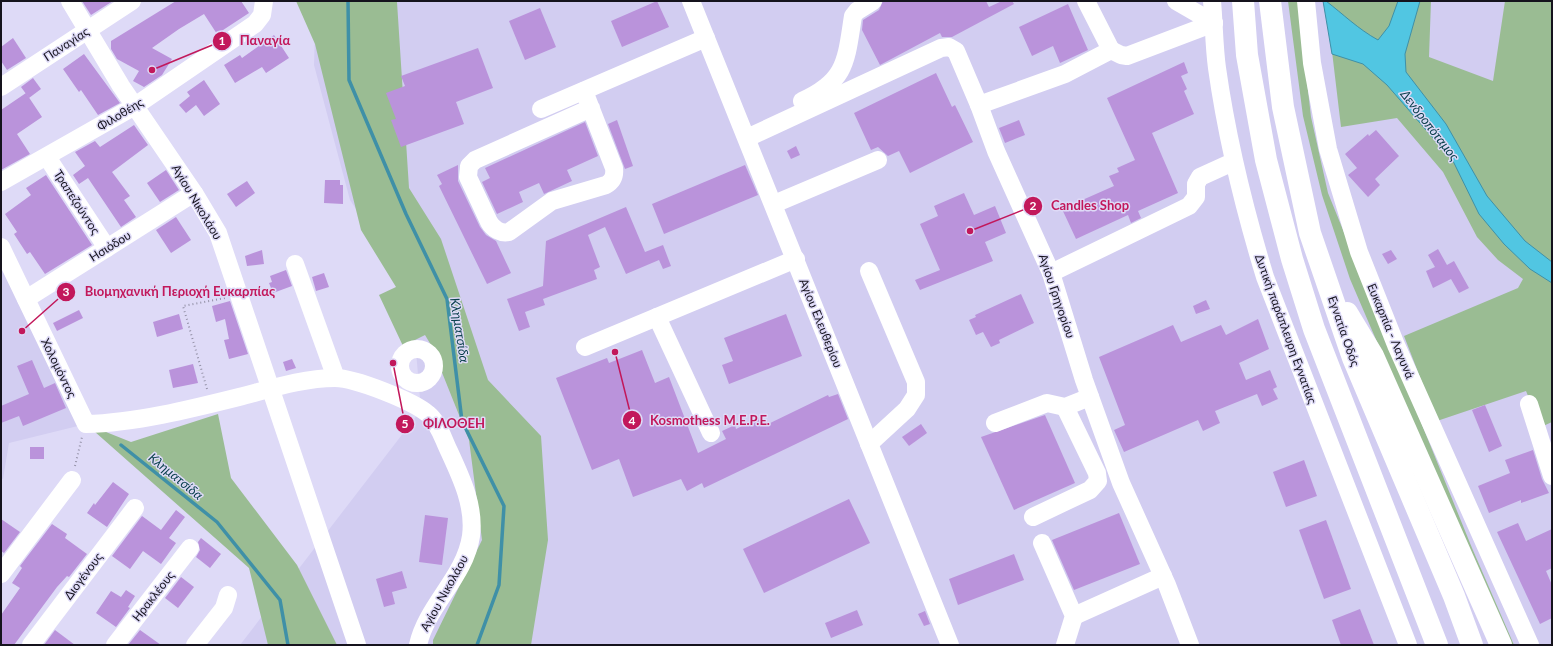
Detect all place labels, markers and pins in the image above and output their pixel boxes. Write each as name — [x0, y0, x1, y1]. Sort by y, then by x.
callout: Παναγία — [212, 28, 298, 53]
callout: Candles Shop — [1023, 193, 1137, 218]
callout: Βιομηχανική Περιοχή Ευκαρπίας — [56, 279, 283, 304]
callout: Kosmothess M.E.P.E. — [622, 408, 778, 433]
callout: ΦΙΛΟΘΕΗ — [395, 411, 493, 436]

